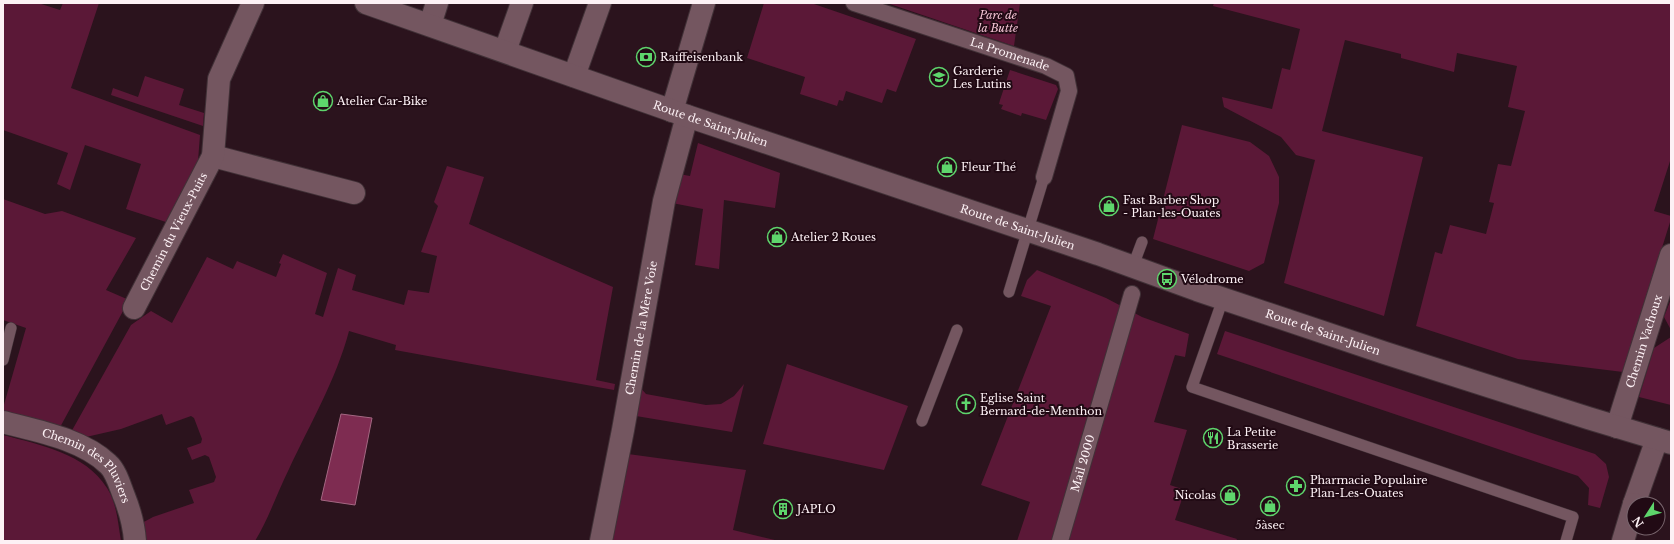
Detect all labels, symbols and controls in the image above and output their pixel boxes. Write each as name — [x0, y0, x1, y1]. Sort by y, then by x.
park label: Parc de la Butte — [978, 8, 1018, 35]
street label: La Promenade — [968, 35, 1052, 74]
bank icon: Raiffeisenbank — [635, 46, 657, 68]
place label: Raiffeisenbank — [660, 50, 743, 64]
place label: Garderie Les Lutins — [953, 64, 1011, 91]
school or university icon: Garderie Les Lutins — [928, 66, 950, 88]
shop icon: Atelier Car-Bike — [312, 90, 334, 112]
place label: Atelier Car-Bike — [336, 94, 427, 108]
street label: Route de Saint-Julien — [651, 98, 770, 150]
shop icon: Fleur Thé — [936, 156, 958, 178]
place label: Fleur Thé — [961, 160, 1016, 174]
street label: Chemin du Vieux-Puits — [137, 170, 210, 293]
place label: Fast Barber Shop - Plan-les-Ouates — [1123, 193, 1220, 220]
shop icon: Fast Barber Shop - Plan-les-Ouates — [1098, 195, 1120, 217]
street label: Route de Saint-Julien — [958, 201, 1077, 253]
shop icon: Atelier 2 Roues — [766, 226, 788, 248]
place label: Atelier 2 Roues — [790, 230, 876, 244]
street label: Chemin de la Mère Voie — [622, 260, 660, 396]
bus stop icon: Vélodrome — [1156, 268, 1178, 290]
place label: Vélodrome — [1180, 272, 1244, 286]
street label: Chemin Vachoux — [1623, 292, 1665, 390]
street label: Route de Saint-Julien — [1264, 306, 1383, 358]
place label: Eglise Saint Bernard-de-Menthon — [980, 391, 1103, 418]
church icon: Eglise Saint Bernard-de-Menthon — [955, 393, 977, 415]
street label: Chemin des Pluviers — [40, 425, 133, 505]
place label: La Petite Brasserie — [1227, 425, 1278, 452]
restaurant icon: La Petite Brasserie — [1202, 427, 1224, 449]
street label: Mail 2000 — [1068, 433, 1098, 494]
place label: Pharmacie Populaire Plan-Les-Ouates — [1310, 473, 1428, 500]
pharmacy icon: Pharmacie Populaire Plan-Les-Ouates — [1285, 475, 1307, 497]
shop icon: Nicolas — [1219, 484, 1241, 506]
place label: Nicolas — [1175, 488, 1216, 502]
shop icon: 5àsec — [1259, 495, 1281, 517]
north arrow — [1626, 496, 1666, 536]
building icon: JAPLO — [772, 498, 794, 520]
place label: JAPLO — [795, 502, 836, 516]
text: N — [1629, 513, 1647, 530]
place label: 5àsec — [1255, 518, 1285, 532]

